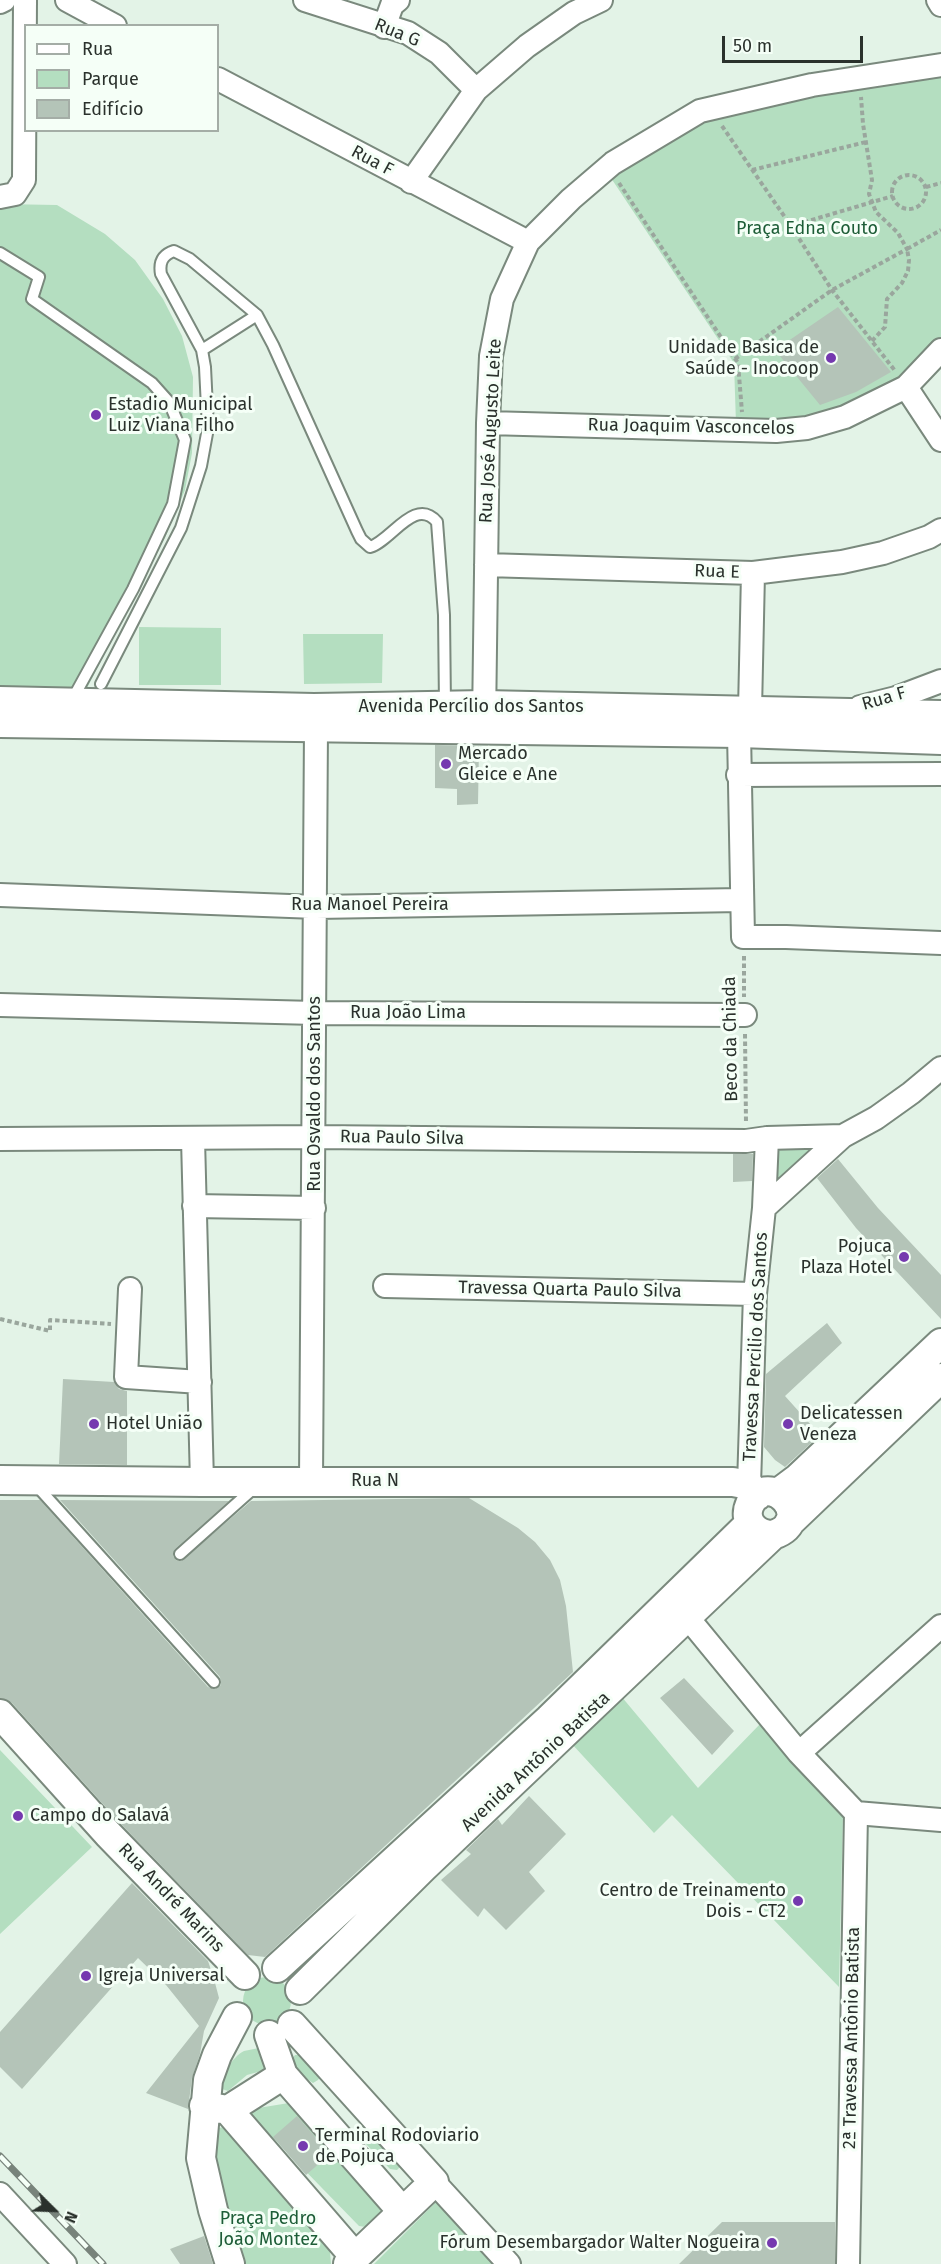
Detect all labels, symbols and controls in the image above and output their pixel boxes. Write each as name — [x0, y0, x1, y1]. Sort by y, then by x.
street label: Rua G — [371, 14, 423, 52]
legend — [24, 24, 219, 132]
scale bar — [725, 24, 866, 62]
text: 50 m — [733, 35, 772, 57]
text: Rua — [82, 38, 113, 60]
text: Parque — [82, 68, 139, 90]
text: Edifício — [82, 98, 144, 120]
street label: Rua F — [347, 141, 397, 181]
park label: Praça Edna Couto — [736, 218, 878, 240]
place label: Unidade Basica de Saúde - Inocoop — [668, 337, 819, 380]
street label: Rua José Augusto Leite — [475, 338, 507, 524]
marker: Unidade Basica de Saúde - Inocoop — [824, 351, 838, 365]
place label: Estadio Municipal Luiz Viana Filho — [108, 394, 252, 436]
marker: Estadio Municipal Luiz Viana Filho — [89, 408, 103, 422]
street label: Rua Joaquim Vasconcelos — [587, 414, 795, 440]
street label: Rua E — [694, 560, 740, 584]
street label: Rua F — [860, 682, 908, 716]
street label: Avenida Percílio dos Santos — [358, 696, 584, 718]
place label: Mercado Gleice e Ane — [458, 743, 558, 786]
marker: Mercado Gleice e Ane — [439, 757, 453, 771]
street label: Rua Manoel Pereira — [291, 894, 449, 916]
street label: Beco da Chiada — [719, 976, 743, 1102]
street label: Rua Osvaldo dos Santos — [304, 996, 326, 1192]
street label: Rua João Lima — [350, 1002, 466, 1024]
street label: Rua Paulo Silva — [340, 1126, 464, 1150]
street label: Travessa Percilio dos Santos — [739, 1232, 773, 1462]
place label: Pojuca Plaza Hotel — [801, 1236, 892, 1278]
marker: Pojuca Plaza Hotel — [897, 1250, 911, 1264]
street label: Travessa Quarta Paulo Silva — [458, 1277, 682, 1303]
place label: Delicatessen Veneza — [800, 1403, 903, 1446]
place label: Hotel União — [106, 1413, 203, 1435]
marker: Hotel União — [87, 1417, 101, 1431]
marker: Delicatessen Veneza — [781, 1417, 795, 1431]
street label: Rua N — [351, 1470, 399, 1492]
street label: Avenida Antônio Batista — [457, 1688, 615, 1836]
place label: Campo do Salavá — [30, 1805, 170, 1827]
marker: Campo do Salavá — [11, 1809, 25, 1823]
street label: Rua André Marins — [113, 1839, 229, 1957]
place label: Centro de Treinamento Dois - CT2 — [599, 1880, 786, 1922]
marker: Centro de Treinamento Dois - CT2 — [791, 1894, 805, 1908]
street label: 2ª Travessa Antônio Batista — [839, 1927, 865, 2149]
place label: Igreja Universal — [98, 1965, 224, 1987]
marker: Igreja Universal — [79, 1969, 93, 1983]
place label: Terminal Rodoviario de Pojuca — [315, 2125, 479, 2168]
marker: Terminal Rodoviario de Pojuca — [296, 2139, 310, 2153]
north arrow — [24, 2180, 84, 2240]
park label: Praça Pedro João Montez — [218, 2208, 318, 2250]
text: N — [60, 2209, 82, 2226]
place label: Fórum Desembargador Walter Nogueira — [439, 2232, 760, 2254]
marker: Fórum Desembargador Walter Nogueira — [765, 2236, 779, 2250]

